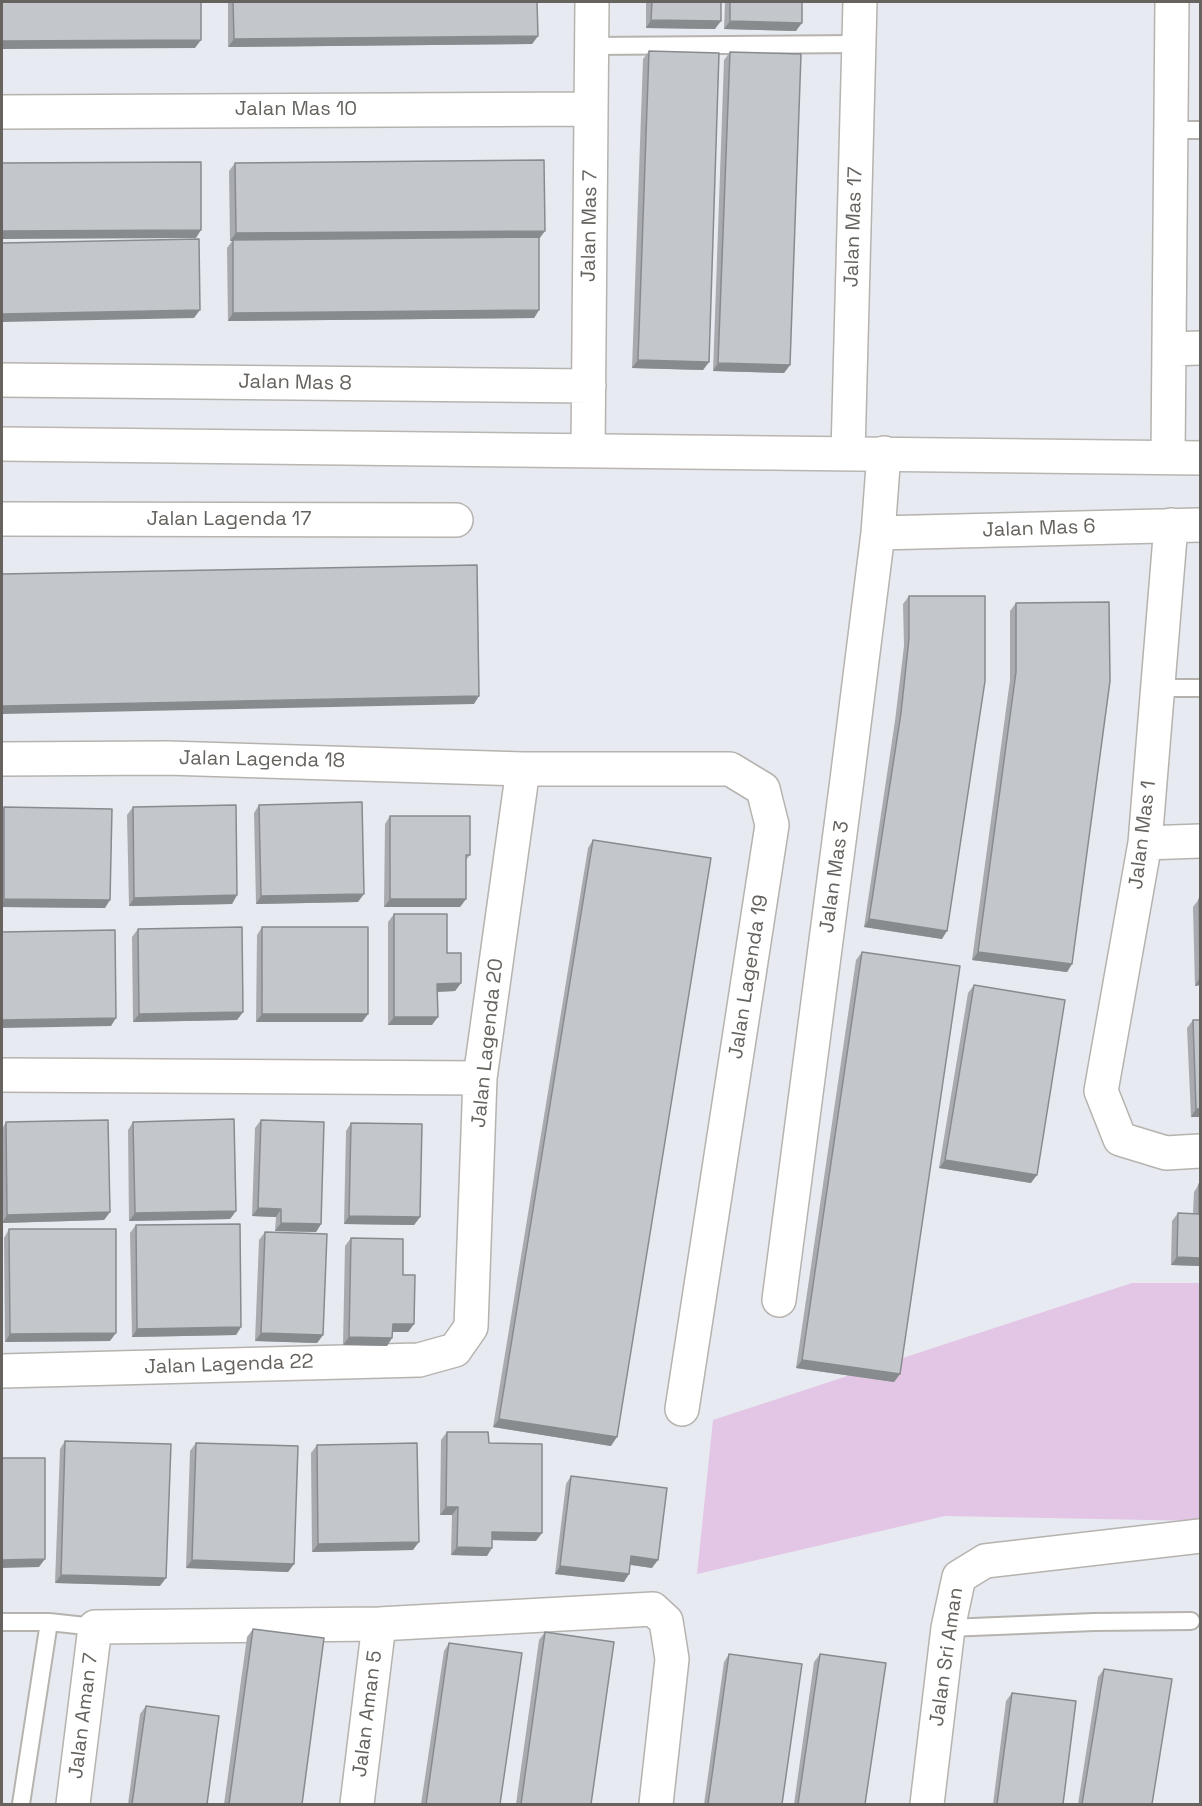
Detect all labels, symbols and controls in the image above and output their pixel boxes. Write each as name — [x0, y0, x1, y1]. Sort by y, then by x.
street label: Jalan Mas 10 — [235, 98, 357, 122]
street label: Jalan Mas 17 — [840, 166, 868, 288]
street label: Jalan Mas 7 — [577, 170, 603, 282]
street label: Jalan Mas 8 — [238, 370, 352, 396]
street label: Jalan Lagenda 17 — [147, 508, 311, 532]
street label: Jalan Mas 6 — [982, 515, 1096, 543]
street label: Jalan Lagenda 18 — [179, 747, 345, 773]
street label: Jalan Mas 1 — [1124, 779, 1162, 891]
street label: Jalan Mas 3 — [815, 819, 855, 935]
street label: Jalan Lagenda 19 — [724, 893, 774, 1061]
street label: Jalan Lagenda 20 — [467, 957, 509, 1129]
street label: Jalan Lagenda 22 — [144, 1350, 314, 1380]
street label: Jalan Sri Aman — [925, 1586, 969, 1728]
street label: Jalan Aman 5 — [348, 1649, 388, 1779]
street label: Jalan Aman 7 — [64, 1652, 104, 1780]

